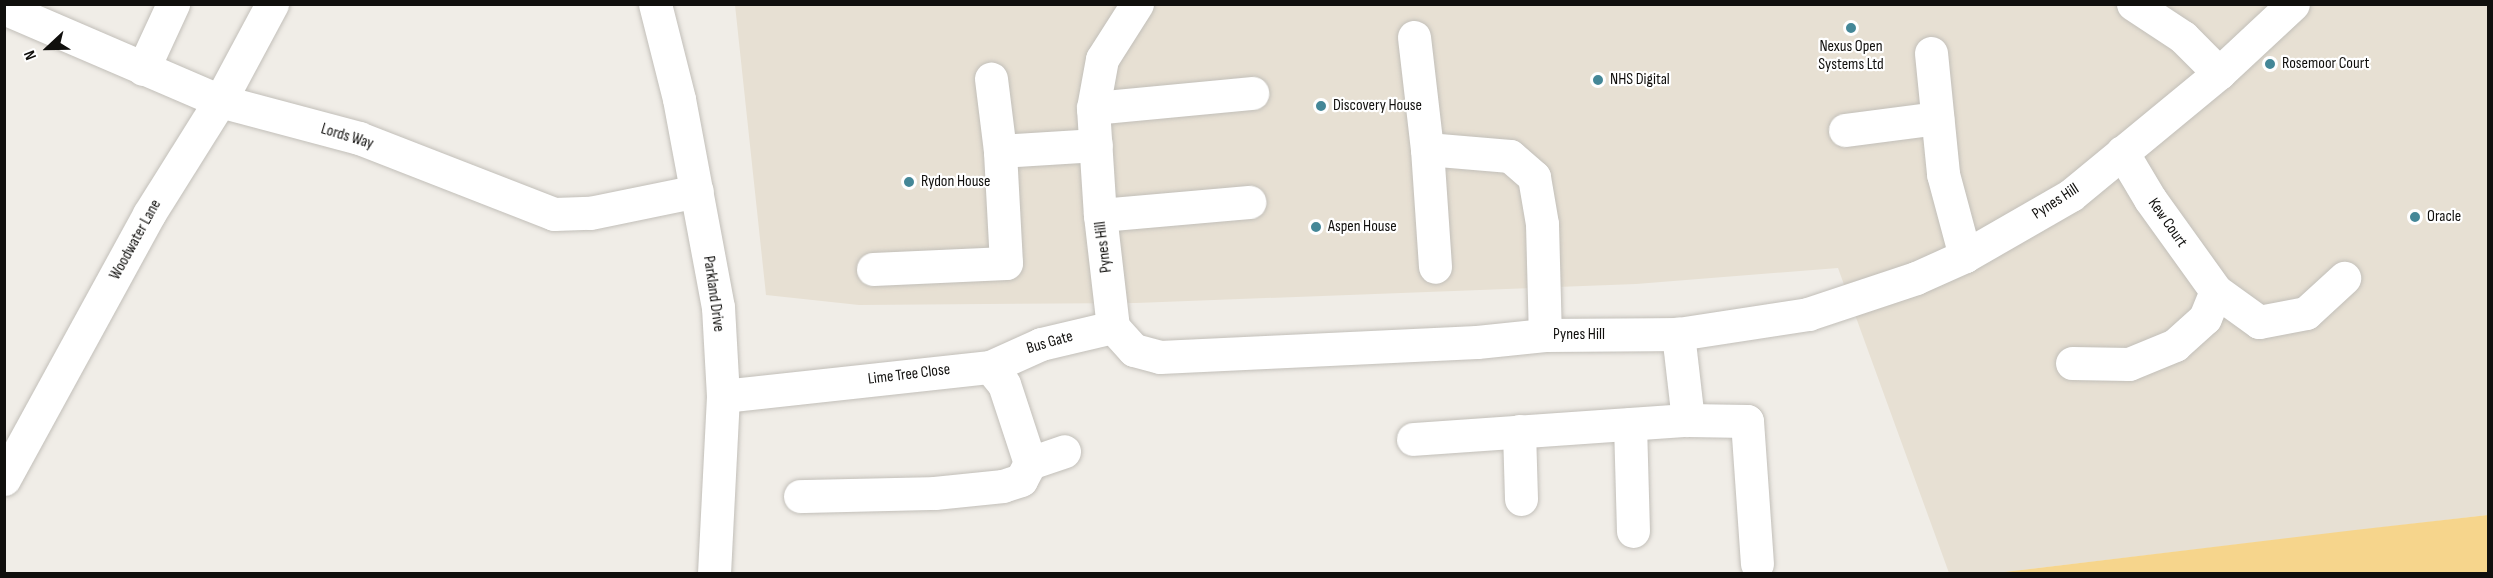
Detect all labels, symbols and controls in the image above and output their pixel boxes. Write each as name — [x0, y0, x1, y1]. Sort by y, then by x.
north arrow — [18, 18, 78, 78]
marker: Nexus Open Systems Ltd — [1844, 21, 1858, 35]
place label: Nexus Open Systems Ltd — [1818, 37, 1884, 75]
text: N — [20, 47, 41, 62]
place label: Rosemoor Court — [2282, 54, 2369, 74]
marker: Rosemoor Court — [2263, 57, 2277, 71]
place label: NHS Digital — [1610, 70, 1670, 90]
marker: NHS Digital — [1591, 73, 1605, 87]
place label: Discovery House — [1333, 96, 1422, 116]
marker: Discovery House — [1314, 99, 1328, 113]
street label: Lords Way — [318, 120, 376, 154]
place label: Rydon House — [921, 172, 991, 192]
marker: Rydon House — [902, 175, 916, 189]
street label: Pynes Hill — [2029, 180, 2083, 224]
street label: Kew Court — [2143, 195, 2191, 251]
street label: Woodwater Lane — [106, 197, 166, 283]
place label: Oracle — [2427, 207, 2461, 227]
marker: Oracle — [2408, 210, 2422, 224]
place label: Aspen House — [1328, 217, 1397, 237]
street label: Pynes Hill — [1091, 220, 1117, 274]
marker: Aspen House — [1309, 220, 1323, 234]
street label: Parkland Drive — [698, 255, 728, 333]
street label: Pynes Hill — [1553, 325, 1605, 345]
street label: Bus Gate — [1025, 327, 1075, 359]
street label: Lime Tree Close — [867, 360, 951, 390]

